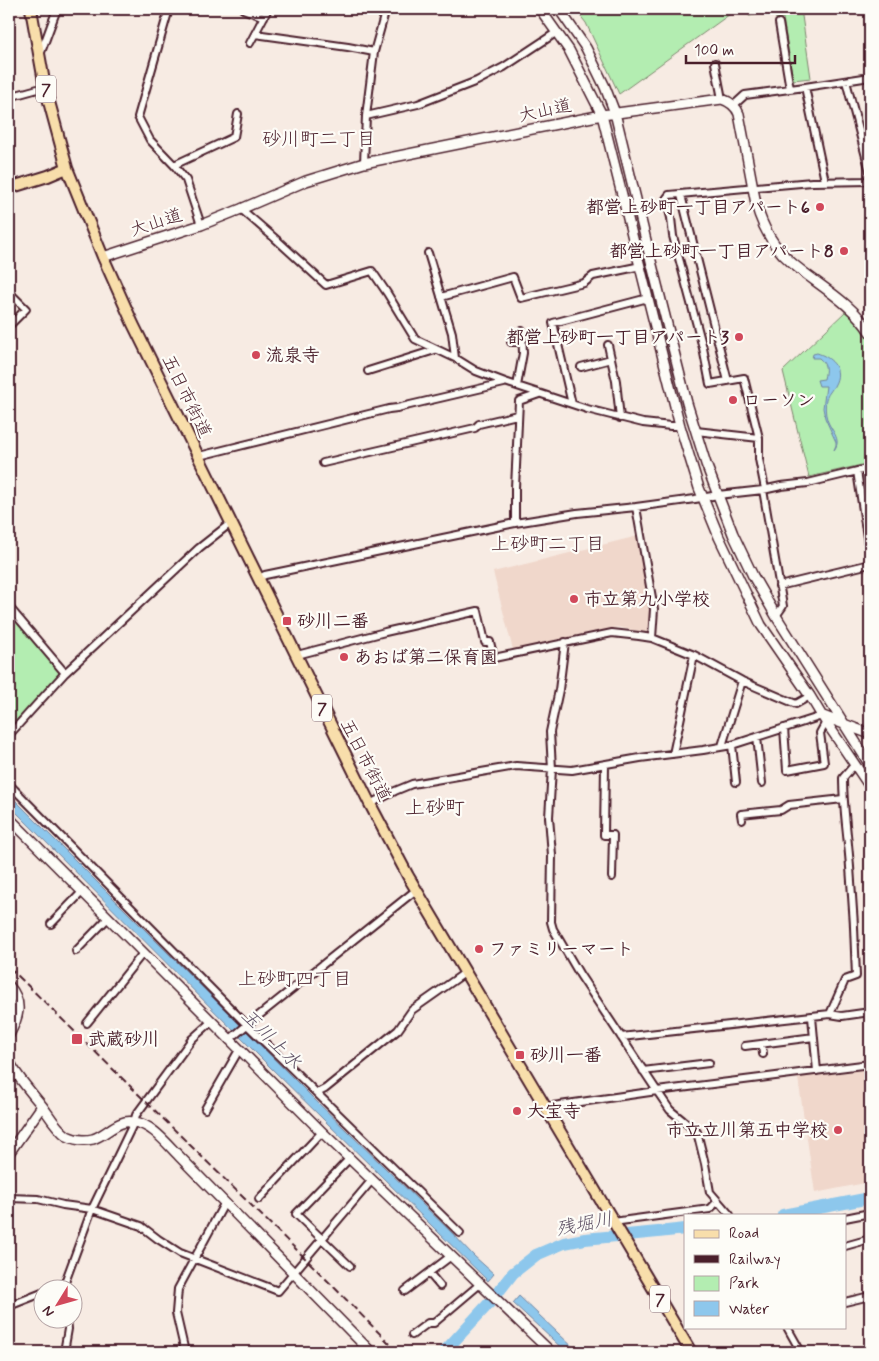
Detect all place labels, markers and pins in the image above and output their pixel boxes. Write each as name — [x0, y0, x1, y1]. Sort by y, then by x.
place label: 都営上砂町一丁目アパート6 — [586, 196, 810, 220]
marker: 都営上砂町一丁目アパート6 — [814, 201, 826, 213]
place label: 都営上砂町一丁目アパート8 — [609, 240, 834, 264]
marker: 都営上砂町一丁目アパート8 — [838, 245, 850, 257]
place label: 都営上砂町一丁目アパート3 — [506, 326, 730, 350]
marker: 都営上砂町一丁目アパート3 — [733, 331, 745, 343]
place label: 流泉寺 — [266, 344, 320, 368]
marker: 流泉寺 — [250, 349, 262, 361]
place label: ローソン — [743, 389, 815, 413]
marker: ローソン — [727, 394, 739, 406]
place label: 市立第九小学校 — [584, 588, 710, 612]
marker: 市立第九小学校 — [568, 593, 580, 605]
place label: 砂川二番 — [297, 610, 369, 634]
marker: 砂川二番 — [281, 615, 293, 627]
place label: あおば第二保育園 — [354, 646, 498, 670]
marker: あおば第二保育園 — [338, 651, 350, 663]
place label: ファミリーマート — [489, 938, 634, 962]
marker: ファミリーマート — [473, 943, 485, 955]
place label: 武蔵砂川 — [88, 1028, 160, 1052]
marker: 武蔵砂川 — [70, 1032, 84, 1046]
place label: 砂川一番 — [530, 1044, 602, 1068]
marker: 砂川一番 — [514, 1049, 526, 1061]
place label: 大宝寺 — [527, 1100, 581, 1124]
marker: 大宝寺 — [511, 1105, 523, 1117]
place label: 市立立川第五中学校 — [666, 1119, 828, 1143]
marker: 市立立川第五中学校 — [832, 1124, 844, 1136]

